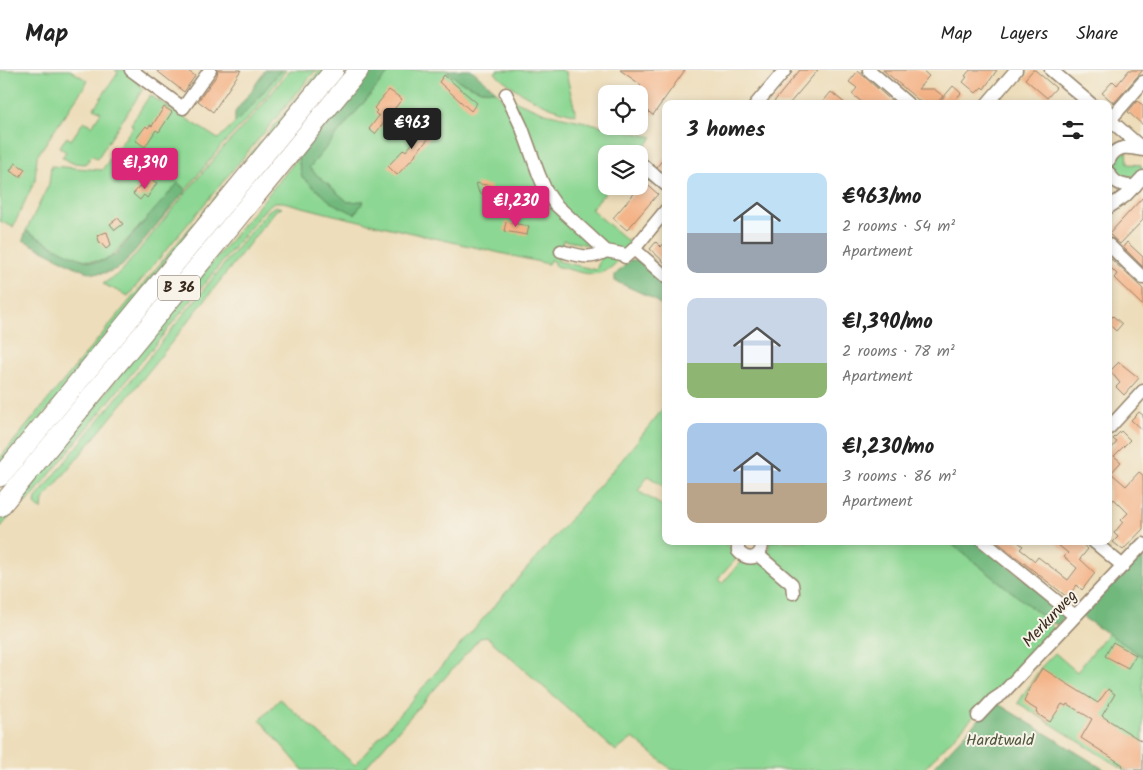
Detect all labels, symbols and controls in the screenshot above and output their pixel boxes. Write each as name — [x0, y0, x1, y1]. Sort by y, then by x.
text: Map — [25, 15, 68, 54]
text: Map — [941, 20, 972, 49]
text: Layers — [1000, 20, 1048, 49]
text: Share — [1076, 20, 1118, 49]
map controls — [598, 85, 648, 195]
button: locate — [598, 85, 648, 135]
pin: €963 — [382, 108, 442, 150]
text: €963 — [394, 111, 430, 136]
text: 3 homes — [687, 114, 765, 147]
icon: filters — [1059, 116, 1087, 144]
button: layers — [598, 145, 648, 195]
pin: €1,390 — [104, 148, 186, 190]
text: €1,390 — [123, 151, 167, 176]
text: €963/mo — [842, 181, 922, 214]
pin: €1,230 — [475, 186, 557, 228]
text: €1,230 — [493, 189, 539, 214]
icon: home — [727, 193, 787, 253]
text: 2 rooms · 54 m² — [842, 214, 955, 239]
text: Apartment — [842, 239, 913, 264]
road number: B 36 — [158, 276, 200, 300]
text: €1,390/mo — [842, 306, 933, 339]
icon: home — [727, 318, 787, 378]
text: 2 rooms · 78 m² — [842, 339, 955, 364]
text: Apartment — [842, 364, 913, 389]
text: €1,230/mo — [842, 431, 934, 464]
icon: home — [727, 443, 787, 503]
text: 3 rooms · 86 m² — [842, 464, 956, 489]
text: Apartment — [842, 489, 913, 514]
street label: Merkurweg — [1017, 584, 1083, 654]
park label: Hardtwald — [966, 728, 1035, 753]

